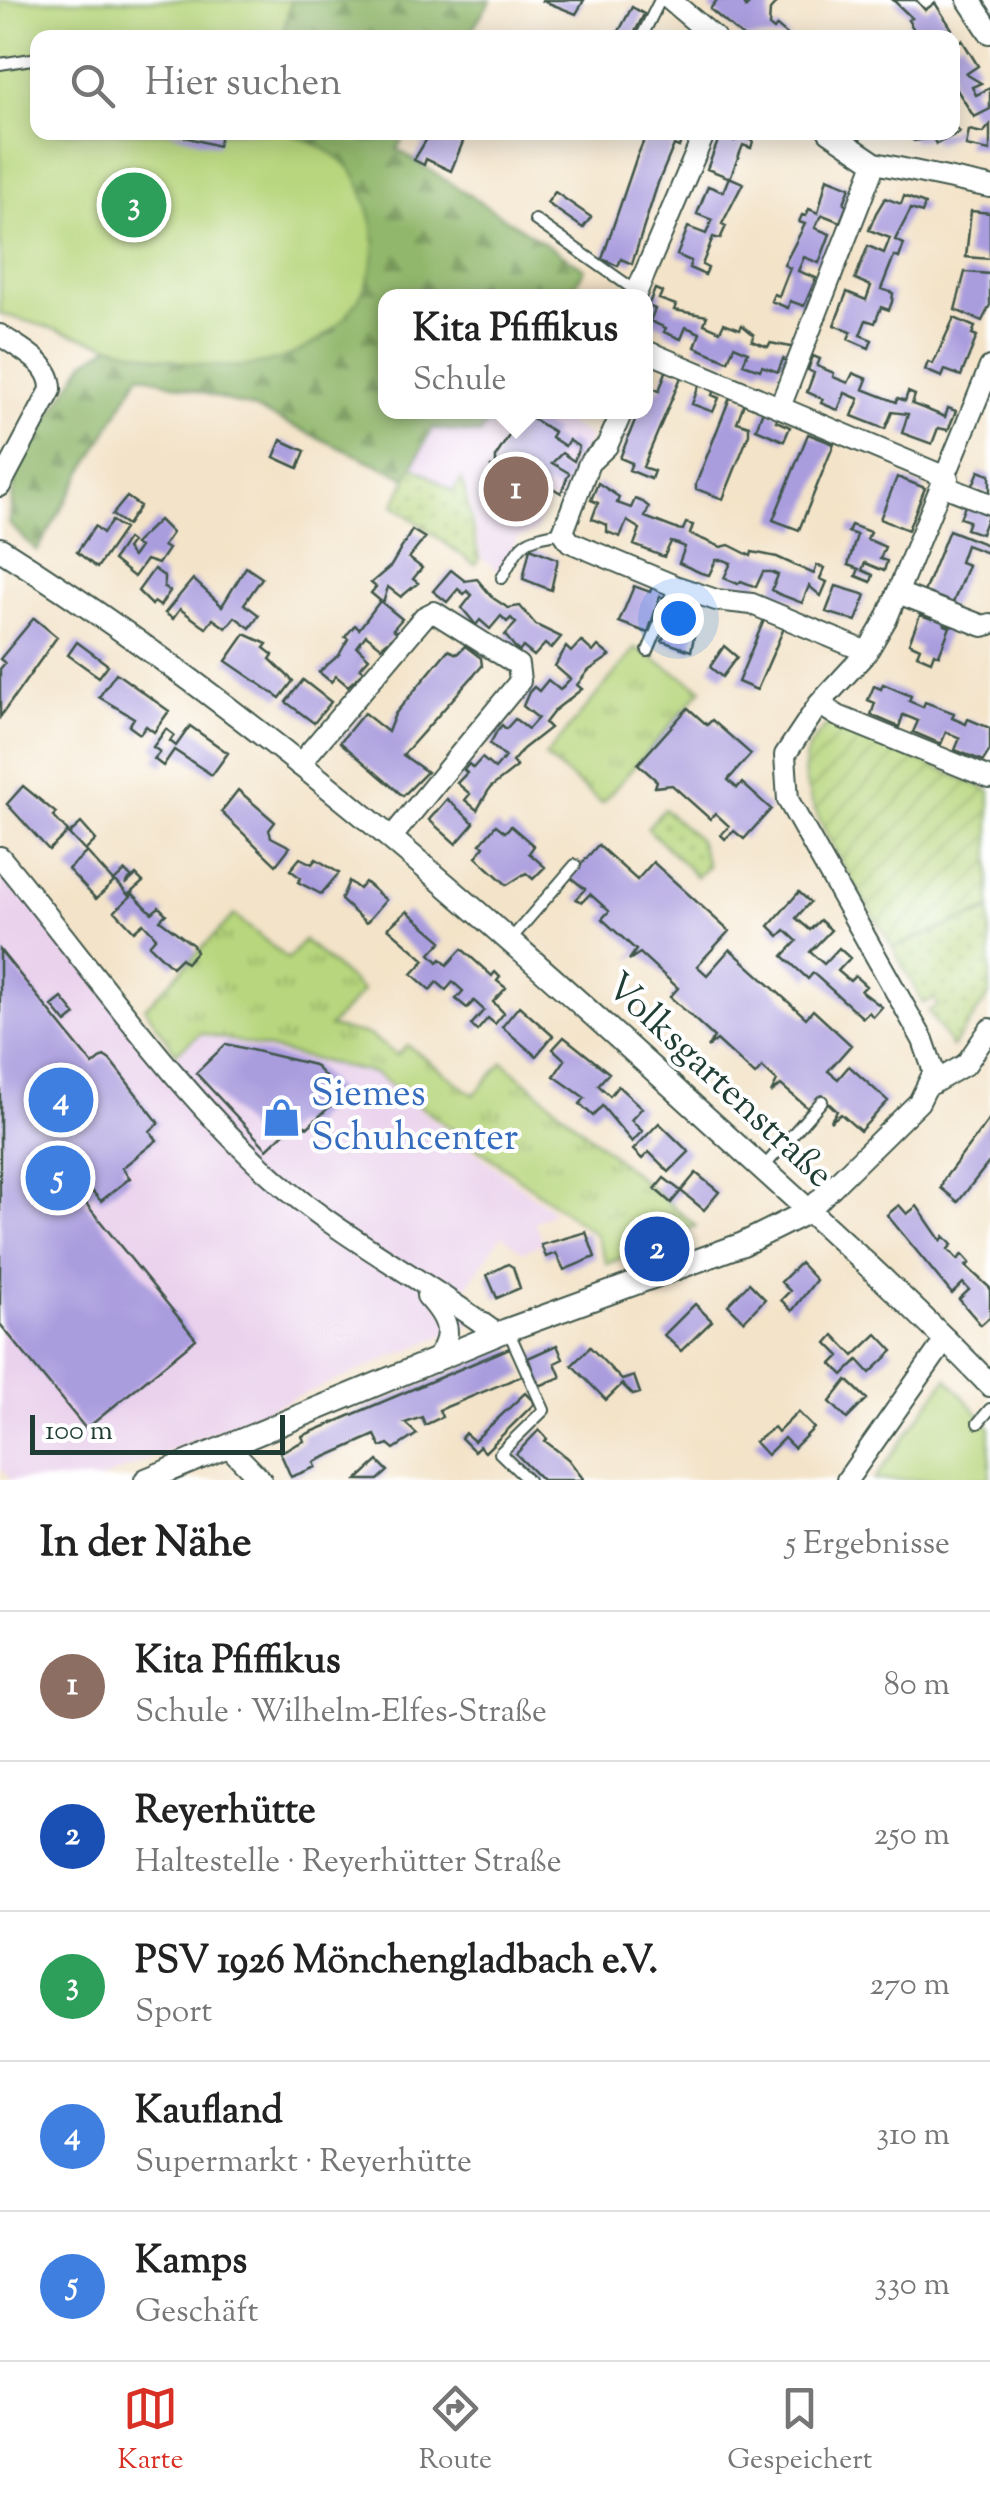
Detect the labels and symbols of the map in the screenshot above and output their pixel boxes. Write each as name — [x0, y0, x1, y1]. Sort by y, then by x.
pin: 3 — [102, 168, 166, 242]
pin: 1 — [484, 452, 548, 526]
your location — [653, 593, 704, 644]
street label: Volksgartenstraße — [592, 962, 844, 1202]
pin: 4 — [28, 1062, 94, 1138]
place label: Siemes Schuhcenter — [311, 1069, 518, 1167]
shop icon: Siemes Schuhcenter — [260, 1097, 302, 1139]
pin: 5 — [26, 1140, 90, 1216]
pin: 2 — [624, 1212, 690, 1286]
scale bar — [30, 1410, 285, 1454]

